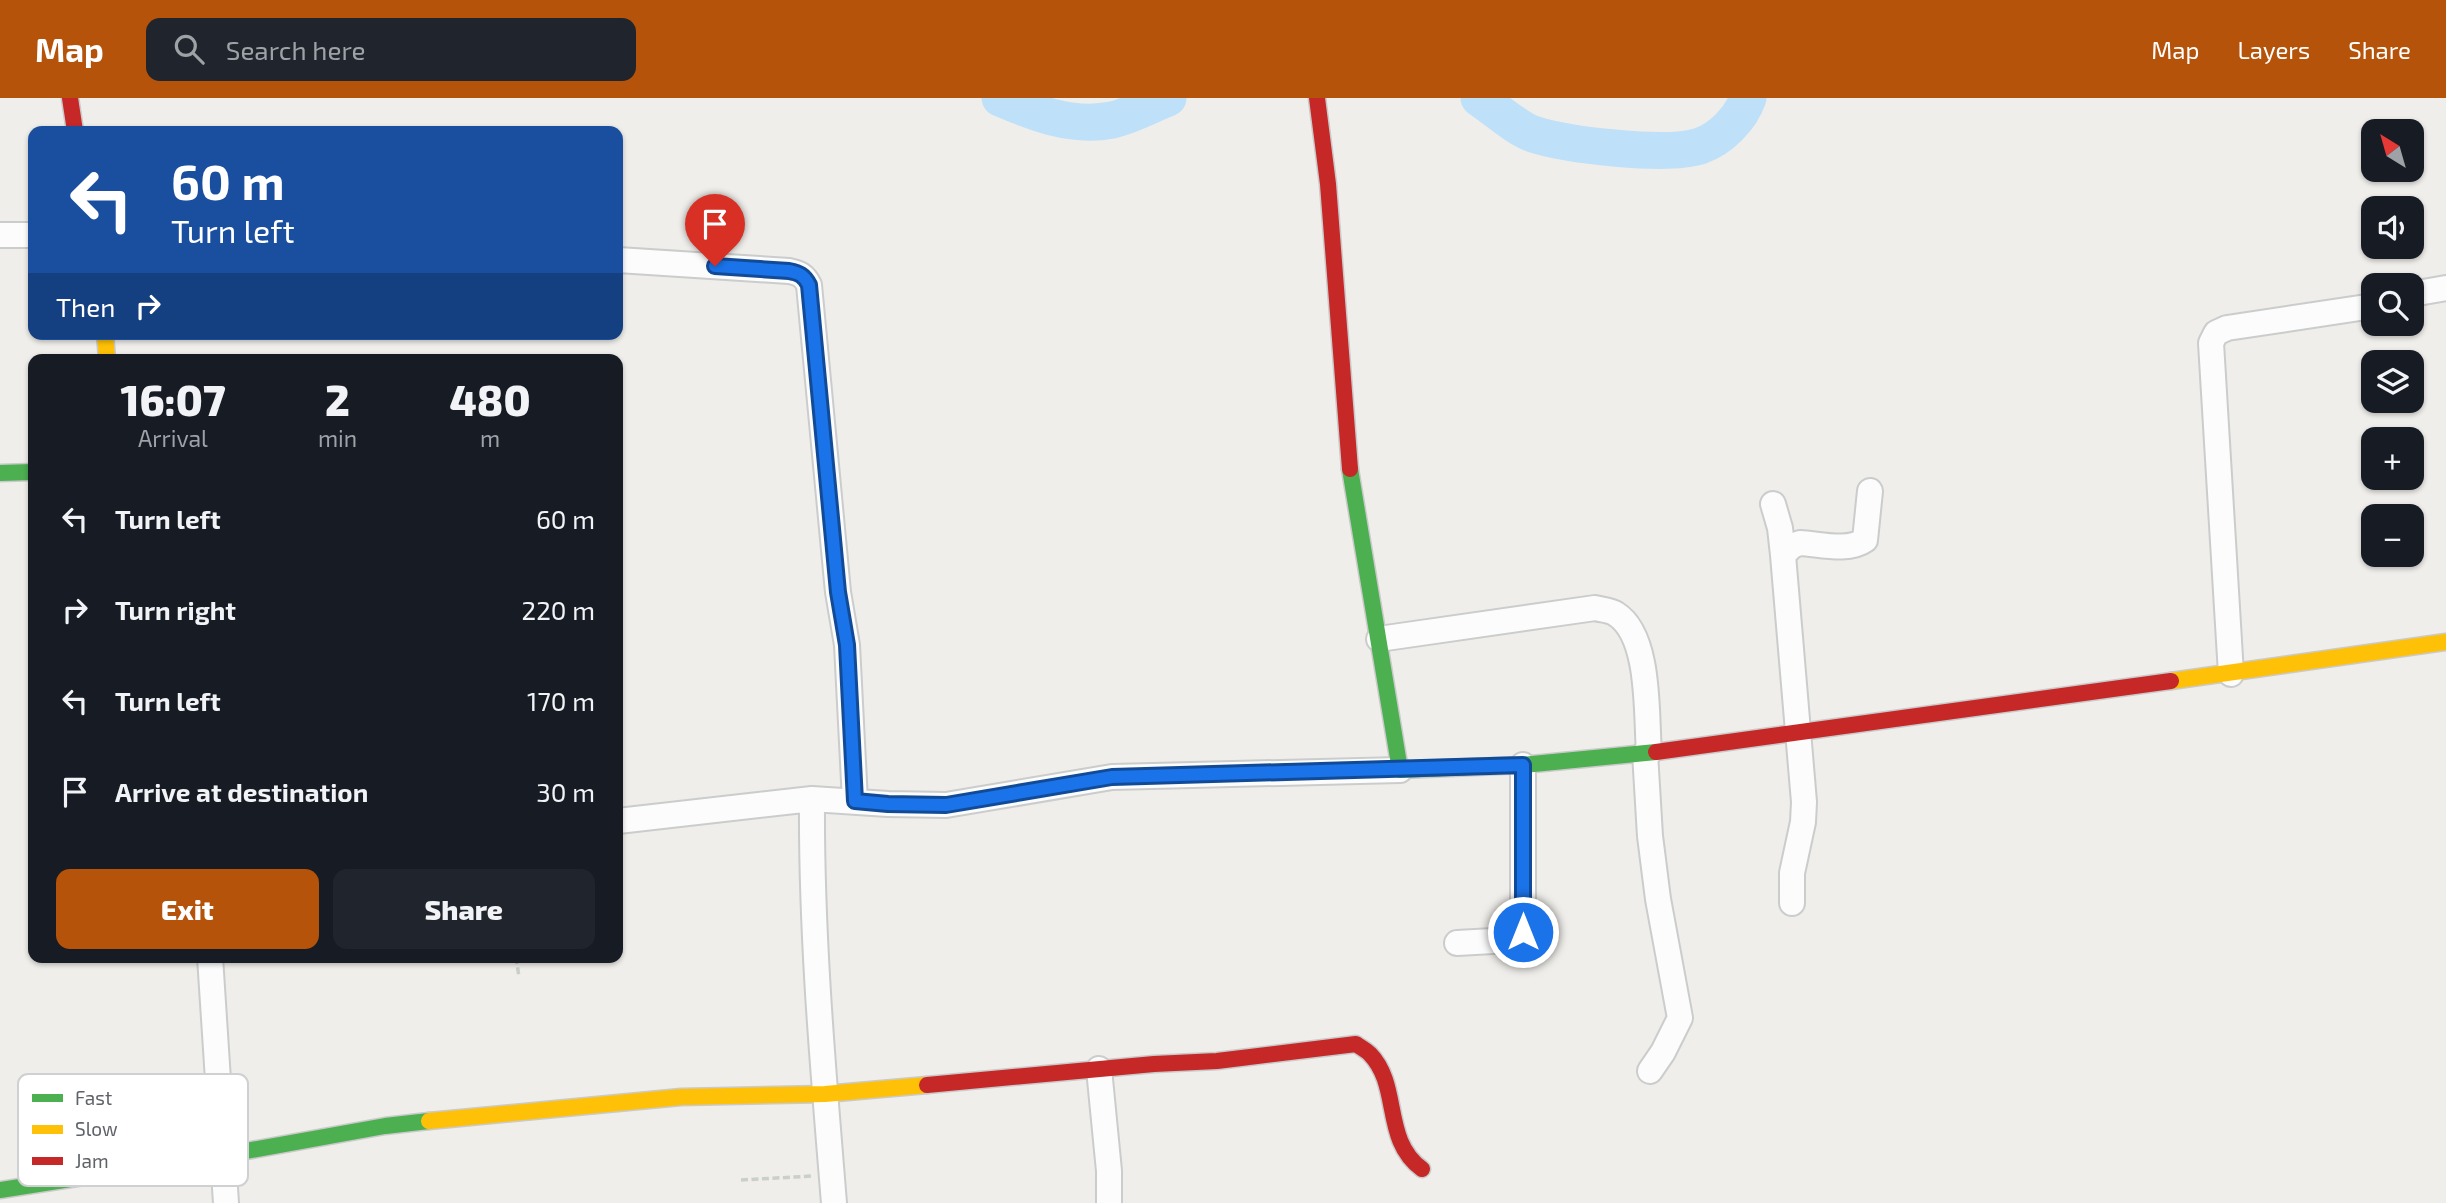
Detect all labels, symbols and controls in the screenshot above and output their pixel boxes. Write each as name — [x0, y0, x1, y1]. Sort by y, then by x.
search box — [146, 18, 636, 81]
text: Map — [35, 29, 104, 69]
icon: search — [170, 30, 208, 68]
text: Search here — [226, 34, 365, 65]
text: Map — [2151, 35, 2199, 64]
text: Layers — [2237, 35, 2310, 64]
text: Share — [2348, 35, 2411, 64]
north arrow — [2361, 119, 2424, 182]
map controls — [2361, 119, 2424, 567]
text: 60 m — [171, 151, 285, 210]
icon: left — [56, 154, 147, 245]
pin — [685, 194, 745, 266]
button: sound — [2361, 196, 2424, 259]
icon: arrive — [696, 205, 734, 243]
text: Turn left — [171, 211, 295, 249]
button: search — [2361, 273, 2424, 336]
icon: right — [129, 287, 167, 325]
text: Then — [56, 291, 115, 322]
button: layers — [2361, 350, 2424, 413]
text: 16:07 — [120, 374, 225, 424]
text: 2 — [325, 374, 350, 424]
text: 480 — [450, 374, 531, 424]
text: Arrival — [138, 424, 208, 452]
text: min — [318, 424, 357, 452]
text: m — [480, 424, 500, 452]
button: + — [2361, 427, 2424, 490]
icon: left — [56, 500, 94, 538]
text: Turn left — [115, 503, 221, 534]
text: 60 m — [536, 503, 595, 534]
button: − — [2361, 504, 2424, 567]
icon: right — [56, 591, 94, 629]
text: Turn right — [115, 594, 236, 625]
text: 220 m — [522, 594, 595, 625]
icon: left — [56, 682, 94, 720]
text: Turn left — [115, 685, 221, 716]
text: 170 m — [527, 685, 595, 716]
icon: arrive — [56, 773, 94, 811]
text: Arrive at destination — [115, 776, 368, 807]
text: 30 m — [536, 776, 595, 807]
button: Exit — [56, 869, 319, 949]
button: Share — [333, 869, 595, 949]
position arrow — [1486, 895, 1560, 969]
legend — [18, 1074, 248, 1186]
text: Fast — [75, 1086, 112, 1109]
text: Slow — [75, 1117, 118, 1140]
text: Jam — [75, 1149, 109, 1172]

